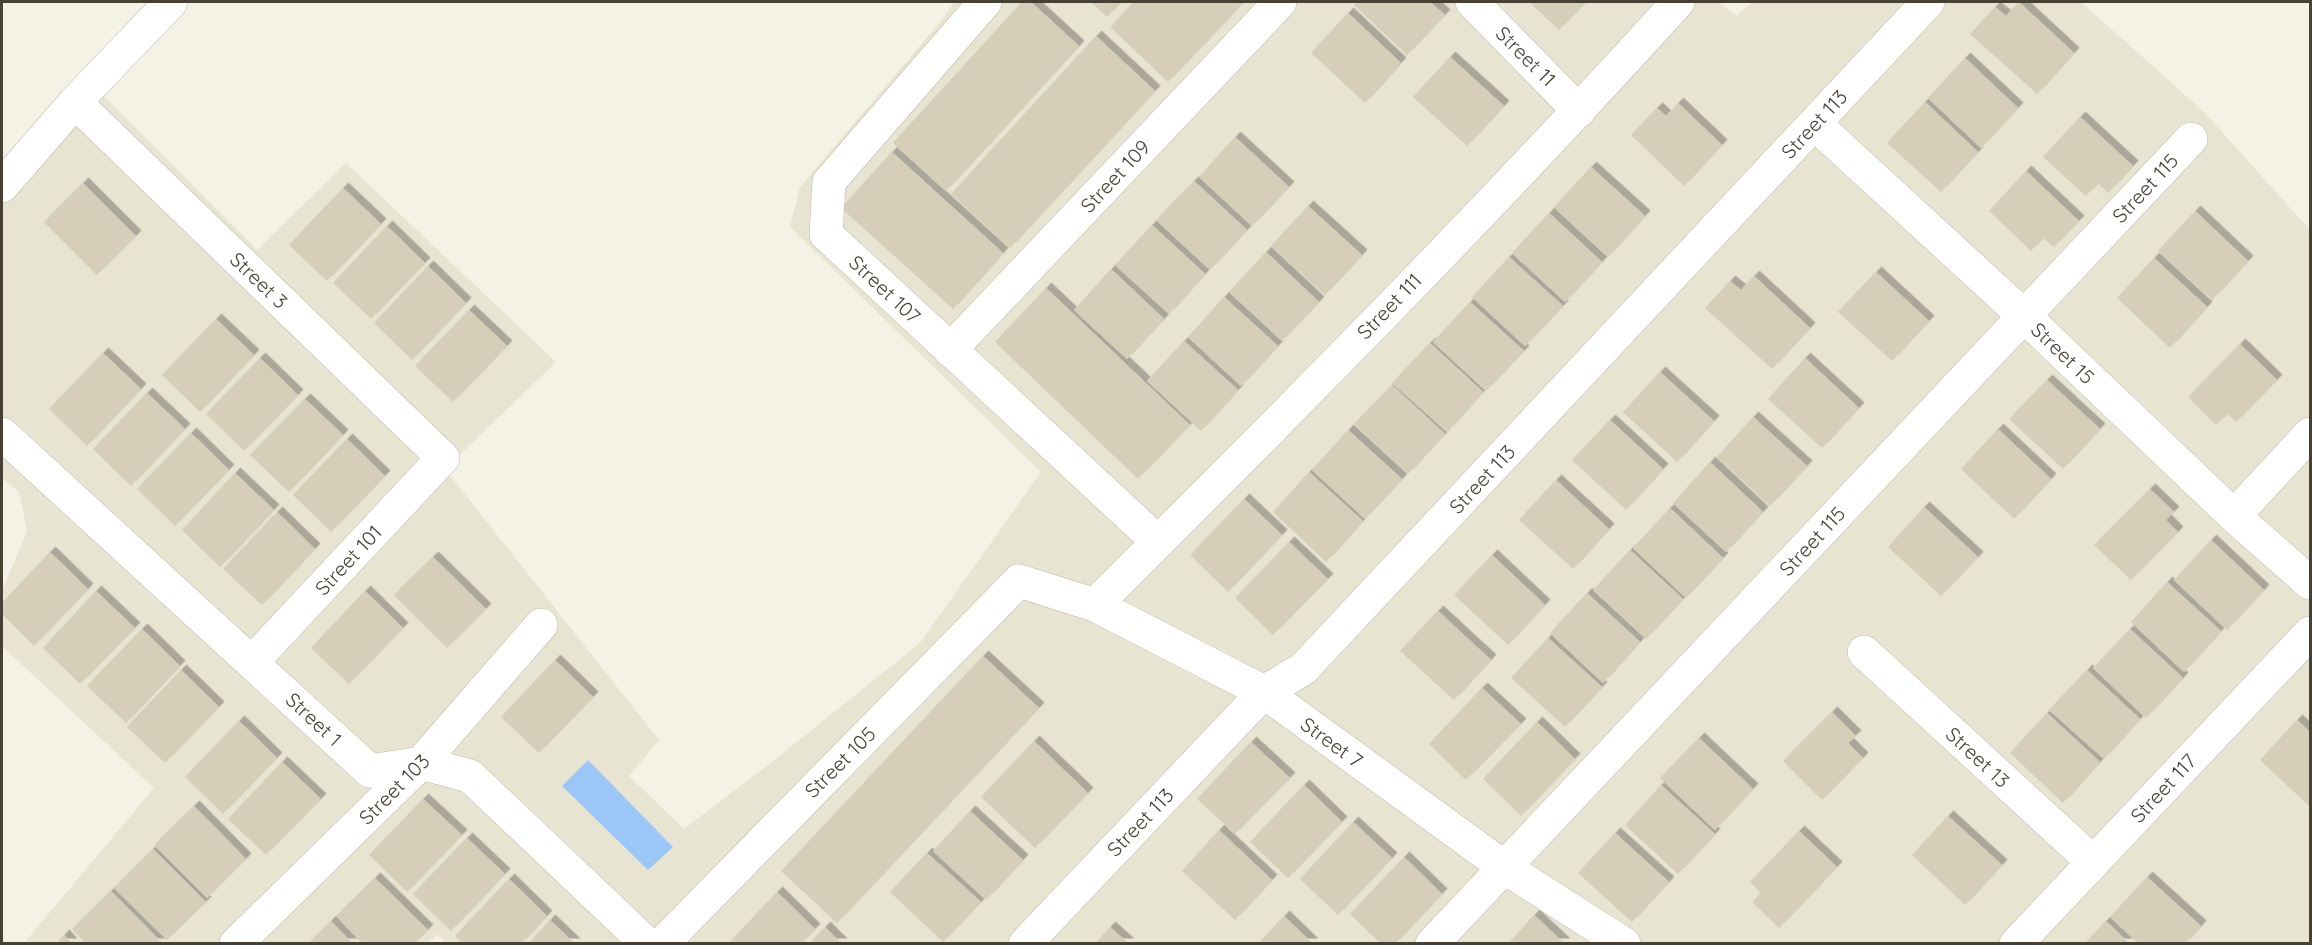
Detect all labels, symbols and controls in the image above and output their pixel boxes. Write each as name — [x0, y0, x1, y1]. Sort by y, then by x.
street label: Street 11 — [1491, 21, 1561, 91]
street label: Street 113 — [1776, 84, 1852, 164]
street label: Street 109 — [1075, 134, 1155, 218]
street label: Street 115 — [2107, 148, 2183, 228]
street label: Street 3 — [225, 246, 293, 314]
street label: Street 107 — [844, 250, 926, 328]
street label: Street 111 — [1351, 268, 1427, 344]
street label: Street 15 — [2026, 317, 2100, 389]
street label: Street 113 — [1444, 439, 1520, 519]
street label: Street 115 — [1774, 501, 1850, 581]
street label: Street 101 — [309, 520, 387, 600]
street label: Street 1 — [281, 687, 347, 751]
street label: Street 7 — [1296, 711, 1368, 773]
street label: Street 105 — [799, 721, 881, 803]
street label: Street 13 — [1941, 721, 2015, 793]
street label: Street 103 — [353, 748, 435, 830]
street label: Street 117 — [2125, 748, 2201, 828]
street label: Street 113 — [1101, 783, 1179, 861]

